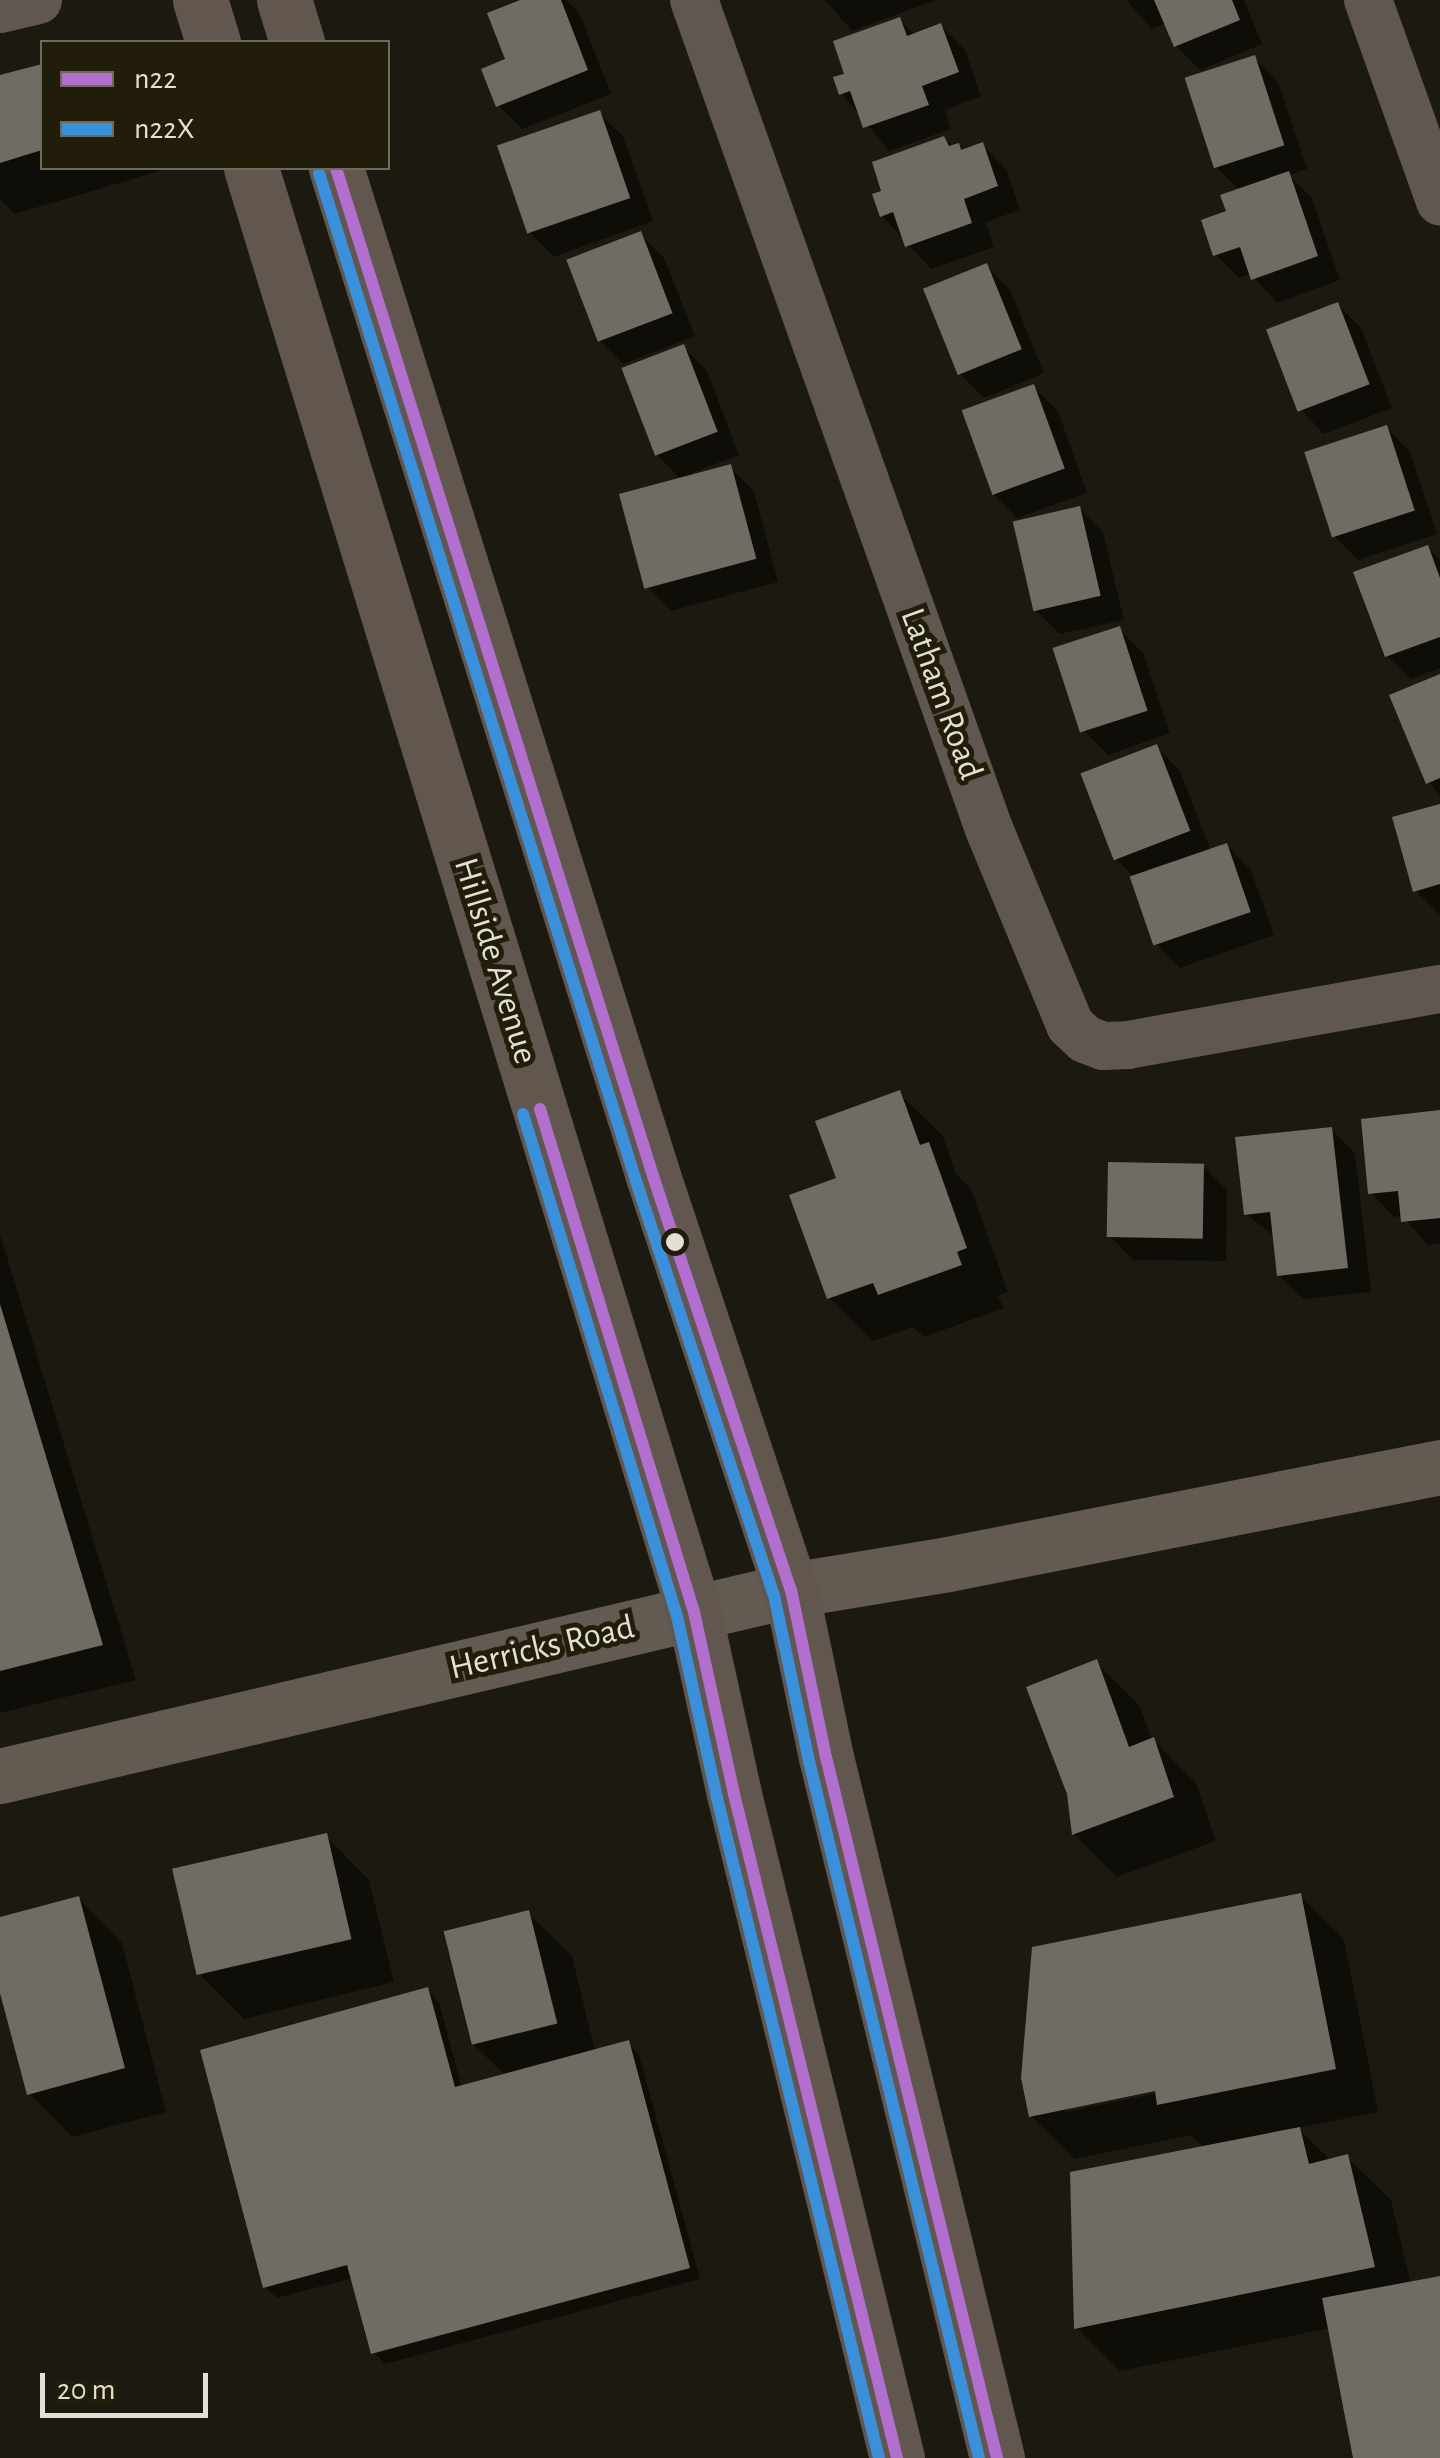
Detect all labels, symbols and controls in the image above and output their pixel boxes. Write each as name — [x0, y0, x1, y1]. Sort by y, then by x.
legend — [40, 40, 390, 170]
text: n22 — [134, 64, 177, 94]
text: n22X — [134, 114, 195, 144]
street label: Latham Road — [891, 603, 991, 785]
street label: Hillside Avenue — [444, 853, 546, 1069]
unlabelled marker — [665, 1232, 685, 1252]
street label: Herricks Road — [446, 1606, 638, 1690]
scale bar — [45, 2353, 212, 2415]
text: 20 m — [57, 2375, 115, 2405]

